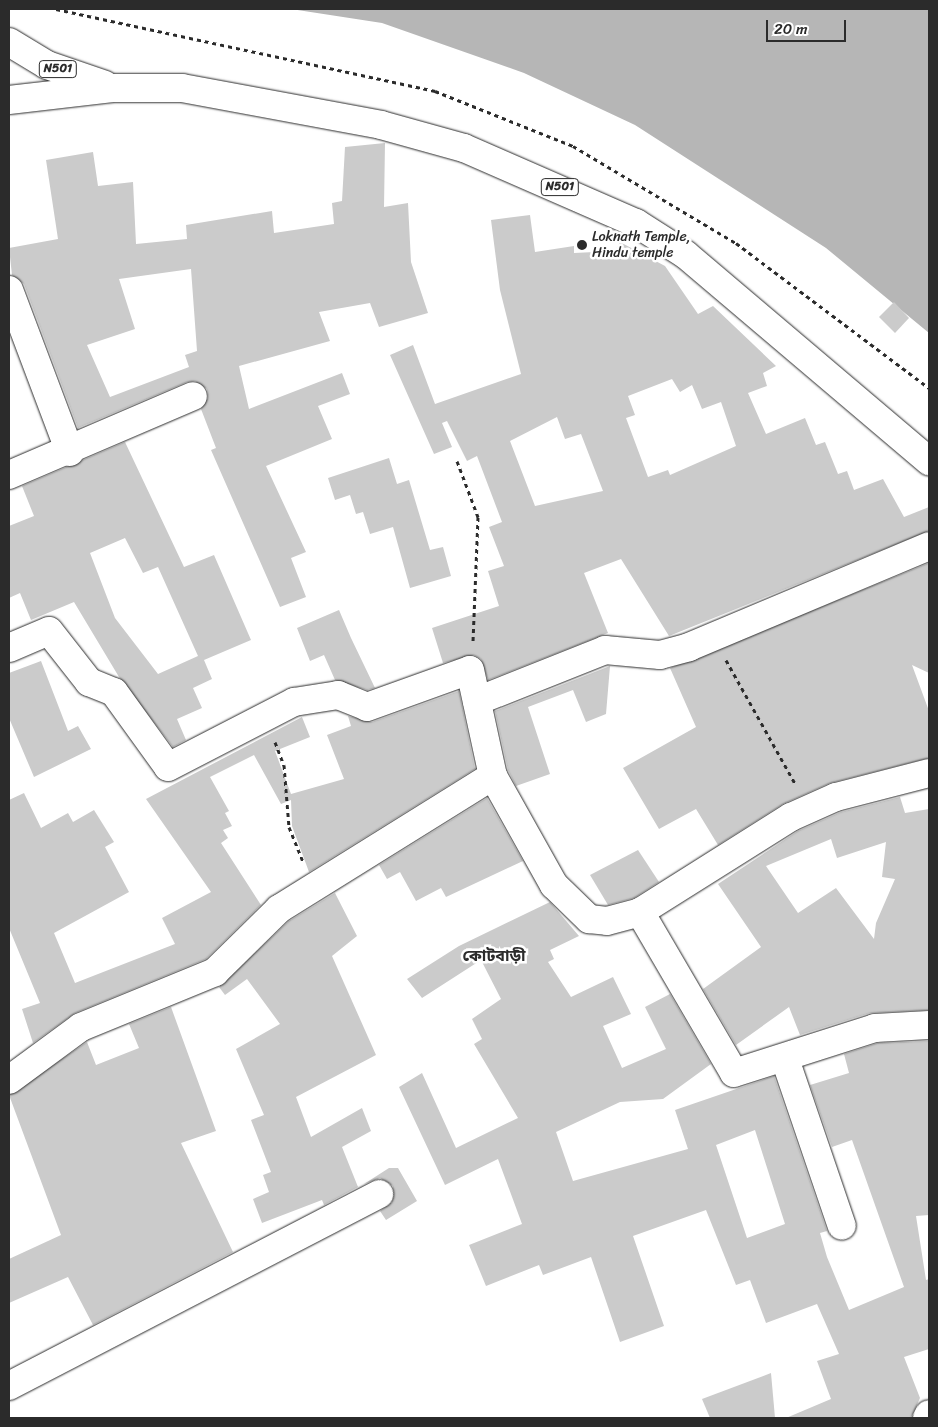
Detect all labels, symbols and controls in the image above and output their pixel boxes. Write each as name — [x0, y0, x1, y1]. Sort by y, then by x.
scale bar — [768, 10, 848, 42]
text: 20 m — [774, 16, 808, 42]
road number: N501 — [38, 60, 78, 78]
road number: N501 — [540, 178, 580, 196]
place label: Loknath Temple, Hindu temple — [592, 229, 691, 262]
marker: Loknath Temple, Hindu temple — [576, 239, 588, 251]
district label: কোটবাড়ী — [462, 946, 526, 966]

